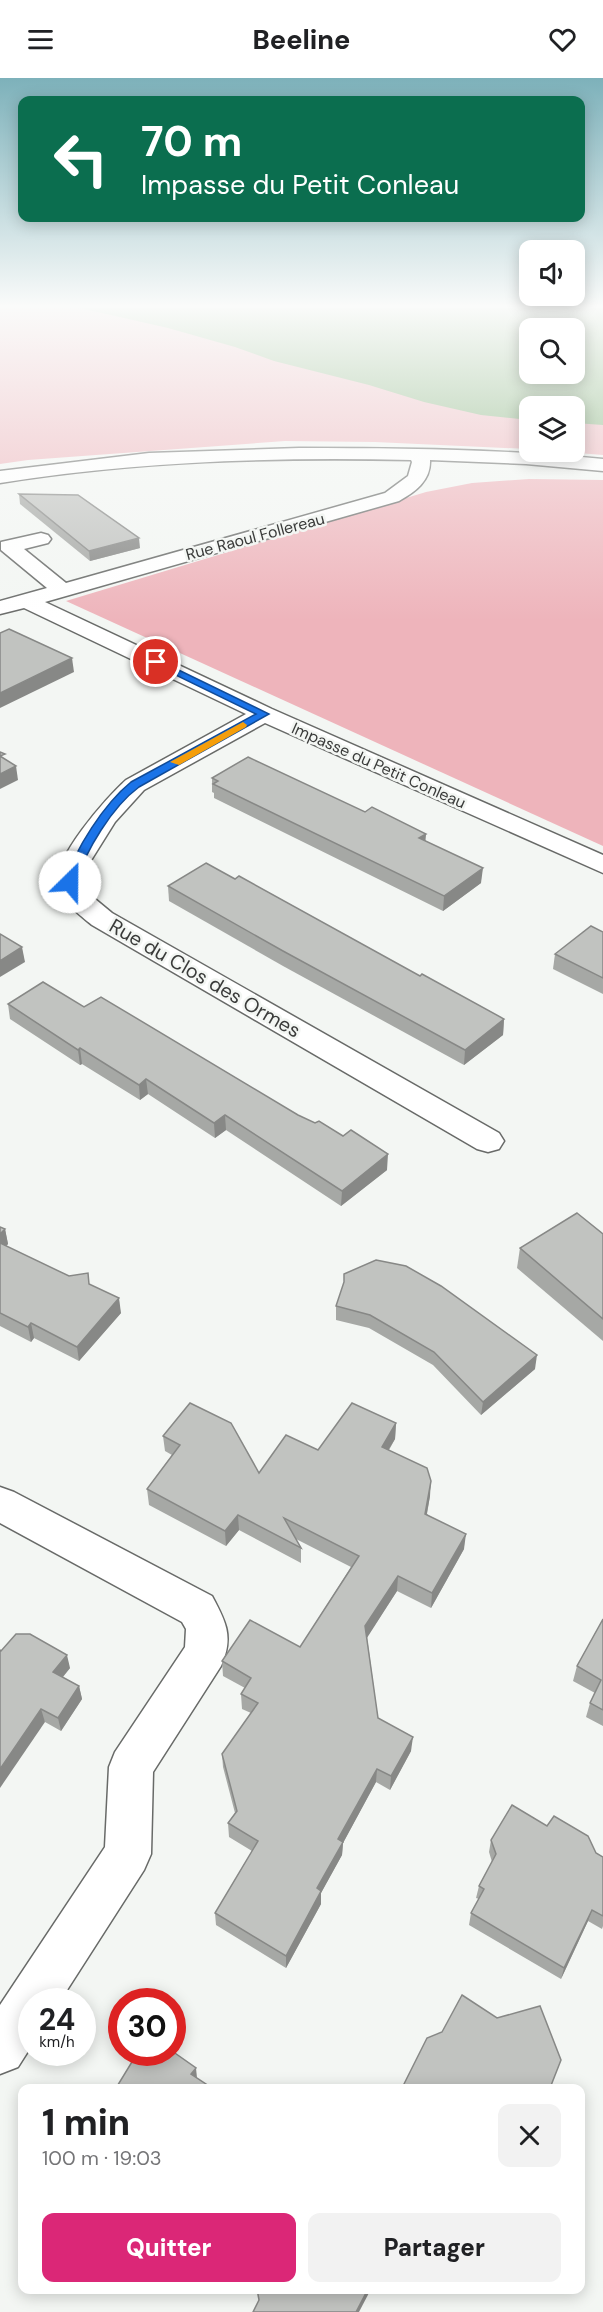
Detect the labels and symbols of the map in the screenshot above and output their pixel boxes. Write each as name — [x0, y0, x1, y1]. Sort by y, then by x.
street label: Rue Raoul Follereau — [183, 508, 327, 565]
pin — [130, 636, 181, 687]
street label: Impasse du Petit Conleau — [288, 718, 469, 813]
position arrow — [38, 850, 102, 914]
street label: Rue du Clos des Ormes — [105, 913, 305, 1043]
speed limit sign: 30 — [108, 1988, 186, 2066]

